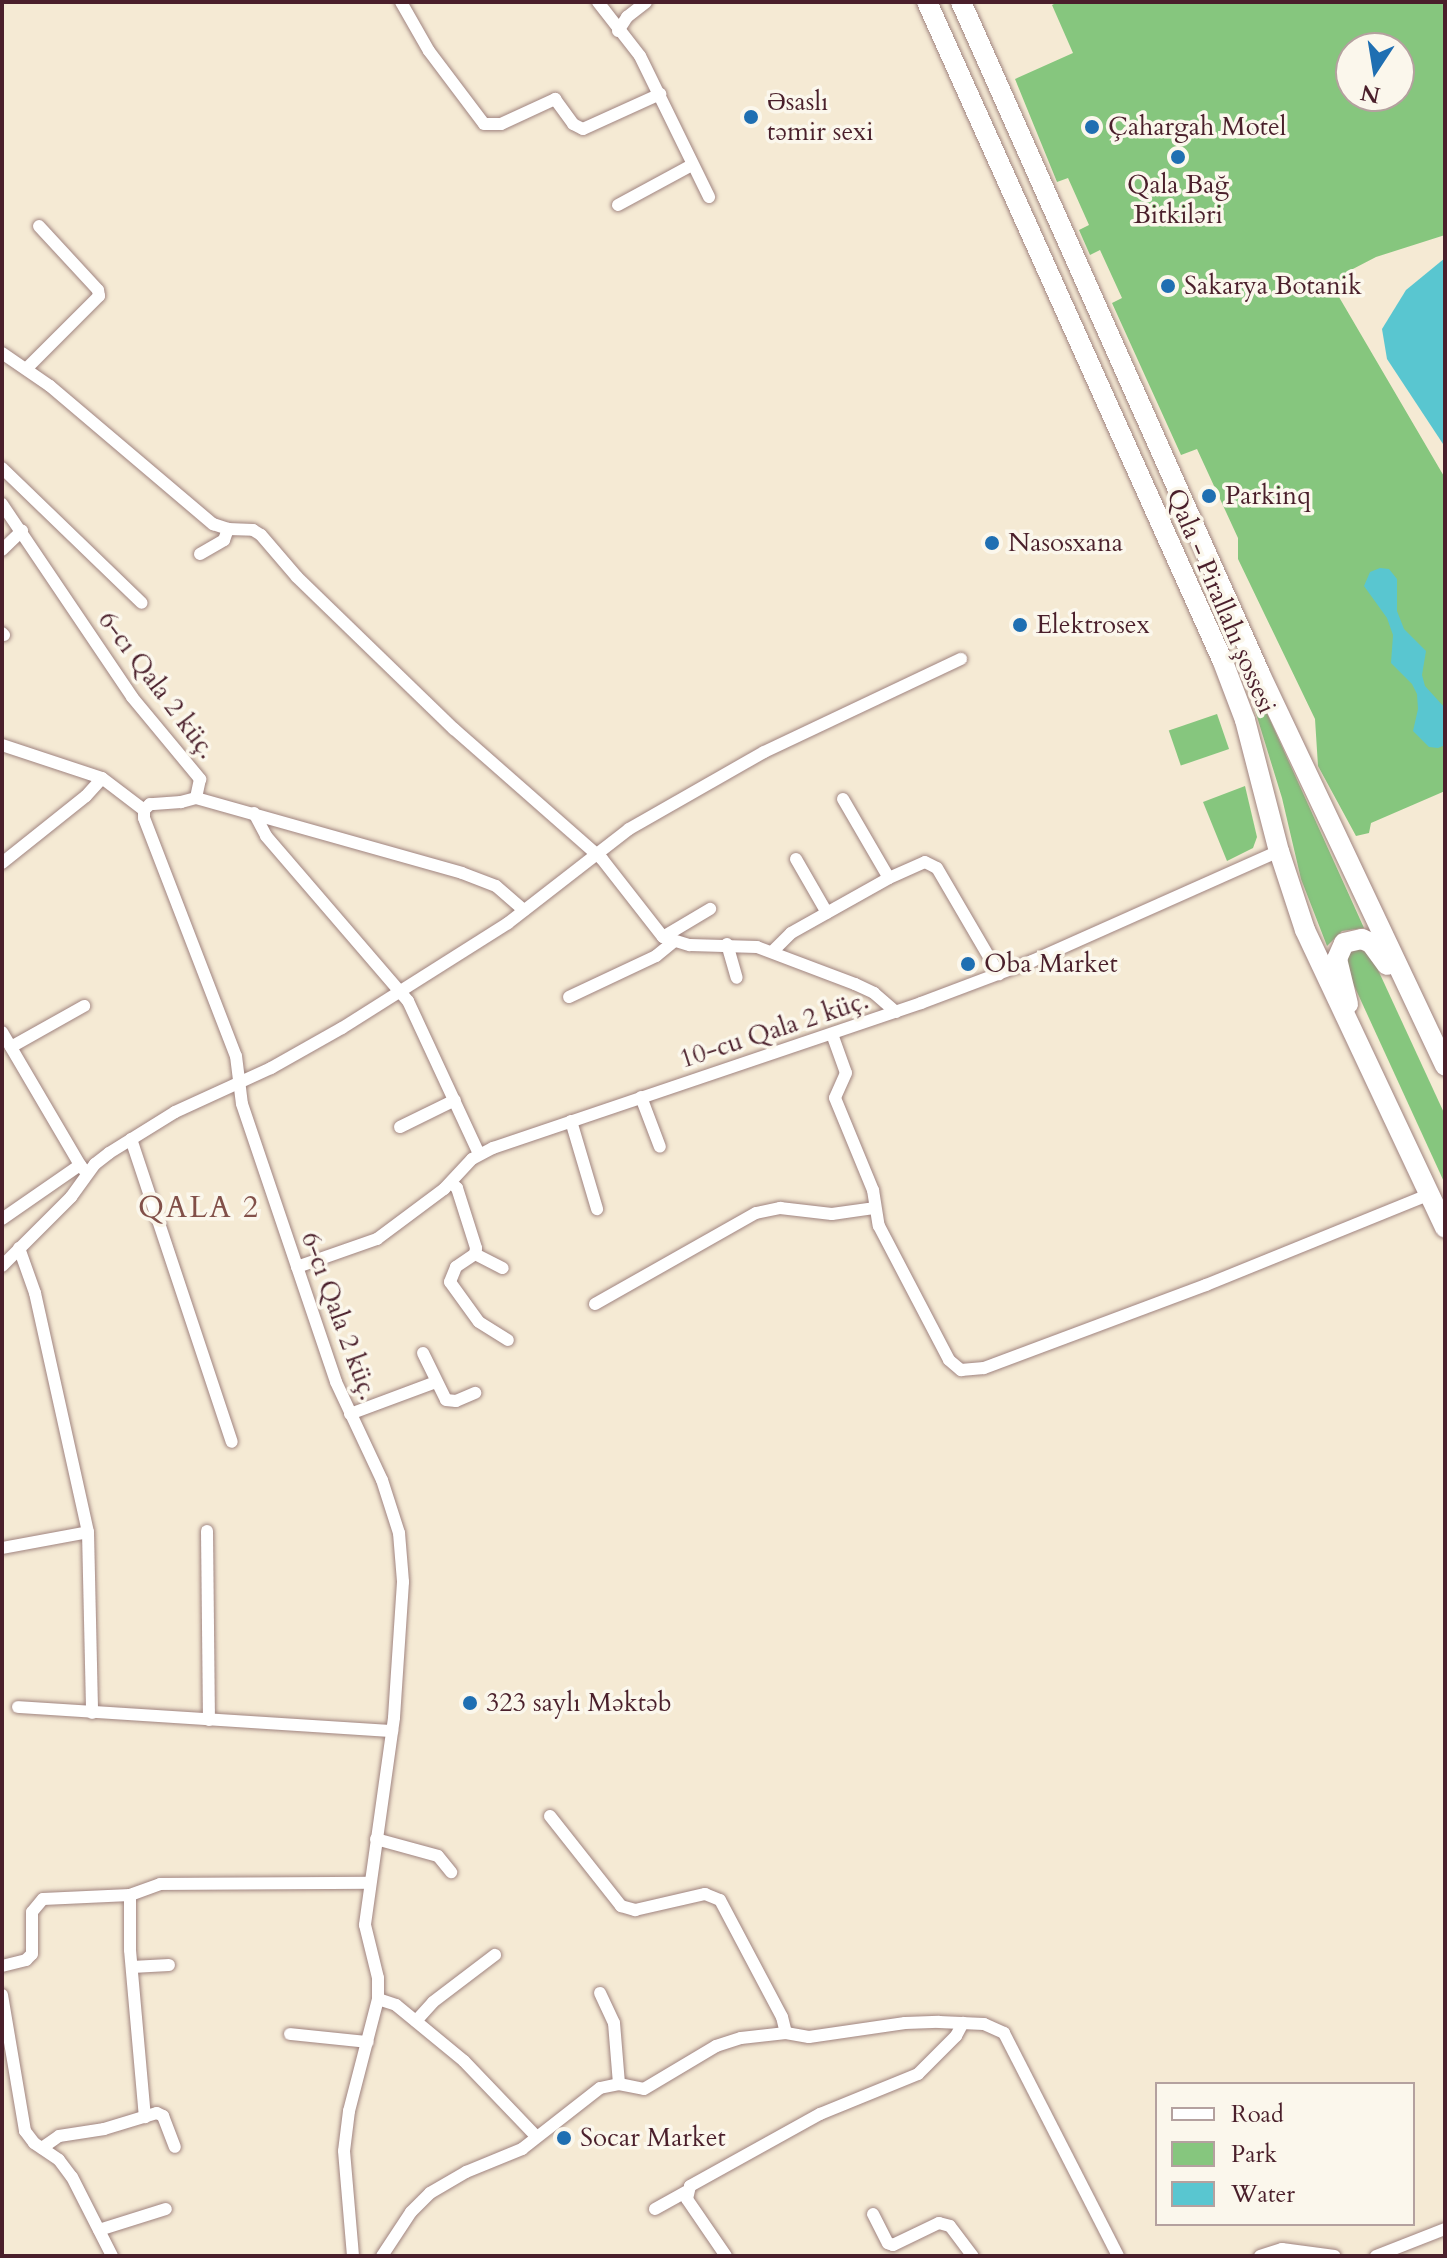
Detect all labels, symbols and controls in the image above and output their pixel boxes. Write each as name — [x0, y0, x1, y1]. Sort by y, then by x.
north arrow — [1335, 32, 1415, 112]
text: N — [1358, 77, 1383, 110]
place label: Əsaslı təmir sexi — [767, 86, 874, 148]
marker: Əsaslı təmir sexi — [742, 108, 760, 126]
place label: Çahargah Motel — [1108, 111, 1286, 143]
marker: Çahargah Motel — [1083, 118, 1101, 136]
marker: Qala Bağ Bitkiləri — [1169, 148, 1187, 166]
place label: Qala Bağ Bitkiləri — [1127, 169, 1229, 230]
place label: Sakarya Botanik — [1184, 270, 1362, 302]
marker: Sakarya Botanik — [1159, 277, 1177, 295]
place label: Parkinq — [1225, 480, 1311, 512]
street label: Qala - Pirallahı şossesi — [1159, 484, 1283, 718]
marker: Parkinq — [1200, 487, 1218, 505]
place label: Nasosxana — [1008, 527, 1123, 559]
marker: Nasosxana — [983, 534, 1001, 552]
street label: 6-cı Qala 2 küç. — [91, 605, 223, 765]
place label: Elektrosex — [1036, 609, 1150, 641]
marker: Elektrosex — [1011, 616, 1029, 634]
place label: Oba Market — [984, 948, 1118, 980]
marker: Oba Market — [959, 955, 977, 973]
street label: 10-cu Qala 2 küç. — [676, 985, 872, 1075]
district label: QALA 2 — [138, 1190, 260, 1226]
street label: 6-cı Qala 2 küç. — [294, 1228, 384, 1404]
place label: 323 saylı Məktəb — [486, 1687, 672, 1719]
marker: 323 saylı Məktəb — [461, 1694, 479, 1712]
legend — [1155, 2082, 1415, 2226]
text: Road — [1231, 2098, 1284, 2131]
place label: Socar Market — [580, 2122, 726, 2154]
marker: Socar Market — [555, 2129, 573, 2147]
text: Park — [1231, 2138, 1277, 2171]
text: Water — [1231, 2178, 1295, 2211]

